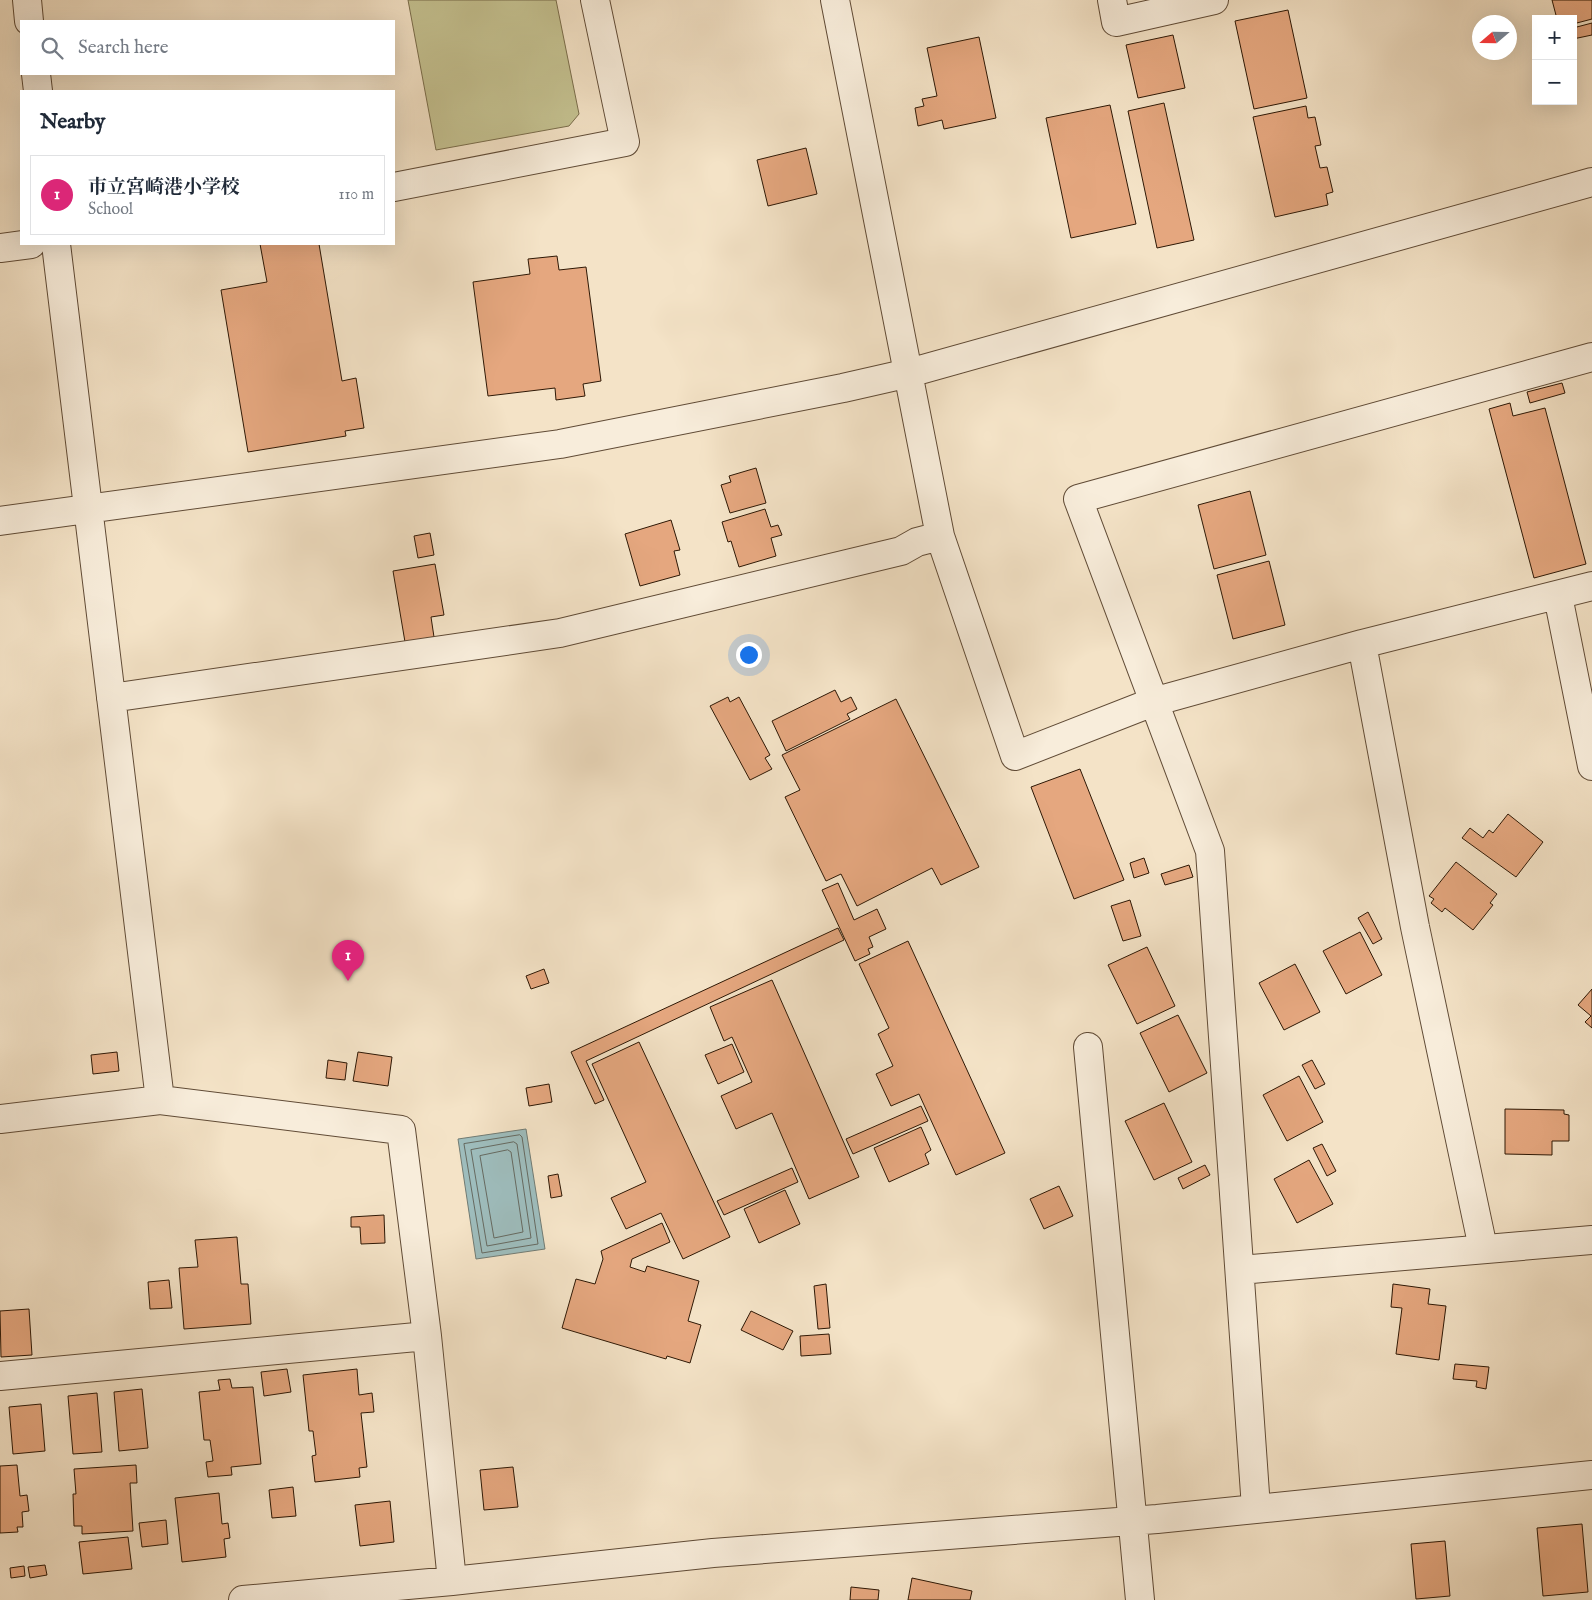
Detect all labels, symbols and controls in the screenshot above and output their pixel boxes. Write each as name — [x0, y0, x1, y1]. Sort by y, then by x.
north arrow — [1472, 15, 1517, 60]
map controls — [1532, 15, 1577, 105]
button: + — [1532, 15, 1577, 60]
search box — [20, 20, 395, 75]
icon: search — [38, 34, 66, 62]
text: Search here — [78, 36, 169, 60]
button: − — [1532, 60, 1577, 105]
text: Nearby — [40, 109, 105, 136]
text: 市立宮崎港小学校 — [88, 176, 240, 200]
text: 1 — [54, 185, 60, 205]
text: 110 m — [338, 185, 374, 205]
text: School — [88, 200, 133, 220]
your location — [736, 642, 762, 668]
pin: 1 — [332, 940, 364, 981]

